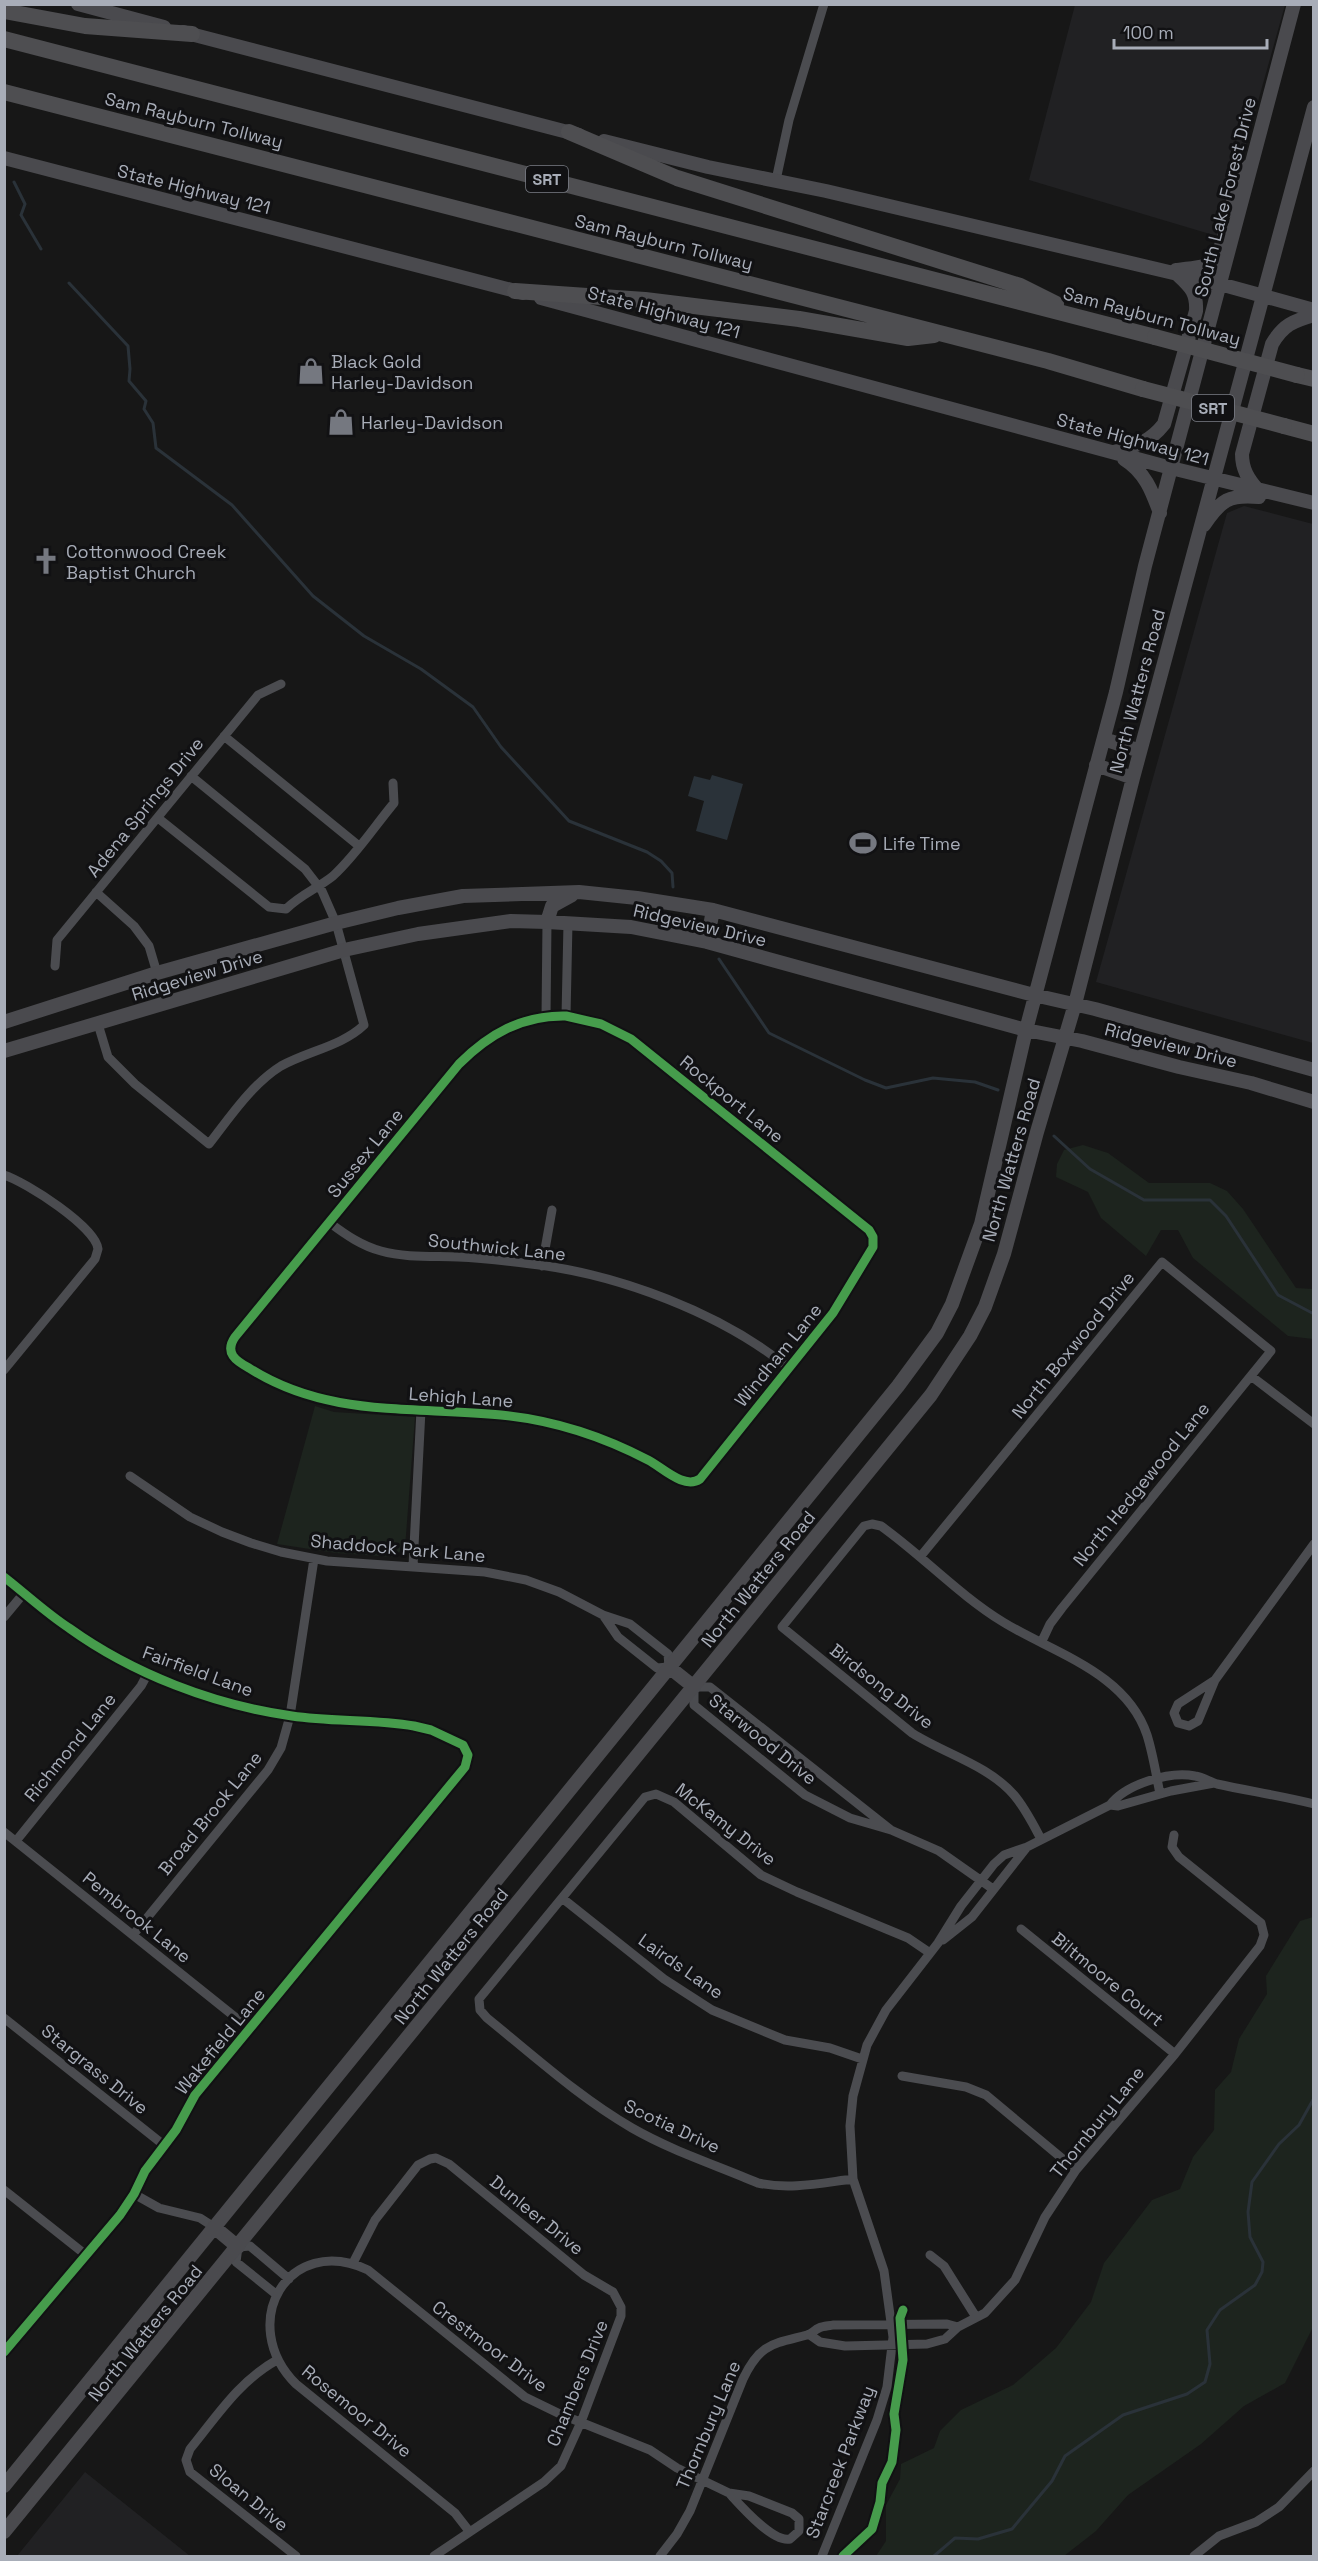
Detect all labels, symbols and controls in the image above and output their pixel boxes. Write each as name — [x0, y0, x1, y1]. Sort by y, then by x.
scale bar — [1114, 12, 1267, 50]
text: 100 m — [1123, 21, 1174, 44]
street label: Sam Rayburn Tollway — [103, 87, 285, 153]
street label: South Lake Forest Drive — [1189, 95, 1261, 299]
street label: State Highway 121 — [115, 159, 273, 219]
road number: SRT — [526, 166, 568, 192]
street label: Sam Rayburn Tollway — [573, 209, 755, 275]
street label: State Highway 121 — [585, 281, 743, 343]
street label: Sam Rayburn Tollway — [1061, 281, 1243, 351]
place label: Black Gold Harley-Davidson — [331, 350, 473, 394]
shop icon: Black Gold Harley-Davidson — [296, 356, 326, 386]
road number: SRT — [1192, 395, 1234, 421]
shop icon: Harley-Davidson — [326, 407, 356, 437]
street label: State Highway 121 — [1054, 408, 1212, 470]
place label: Harley-Davidson — [361, 411, 503, 434]
place label: Cottonwood Creek Baptist Church — [66, 540, 227, 584]
church icon: Cottonwood Creek Baptist Church — [31, 546, 61, 576]
street label: North Watters Road — [1104, 606, 1170, 776]
street label: Adena Springs Drive — [82, 732, 208, 882]
sports icon: Life Time — [848, 828, 878, 858]
place label: Life Time — [883, 832, 961, 855]
street label: Ridgeview Drive — [631, 899, 769, 951]
street label: Ridgeview Drive — [129, 944, 265, 1006]
street label: Ridgeview Drive — [1102, 1017, 1240, 1073]
street label: Rockport Lane — [675, 1050, 789, 1148]
street label: North Watters Road — [977, 1075, 1045, 1245]
street label: Sussex Lane — [322, 1104, 408, 1202]
street label: Southwick Lane — [427, 1228, 567, 1266]
street label: North Boxwood Drive — [1007, 1267, 1139, 1423]
street label: Windham Lane — [729, 1299, 827, 1411]
street label: Lehigh Lane — [408, 1382, 514, 1412]
street label: North Hedgewood Lane — [1068, 1397, 1214, 1571]
street label: North Watters Road — [696, 1506, 820, 1652]
street label: Shaddock Park Lane — [310, 1529, 486, 1567]
street label: Birdsong Drive — [826, 1638, 938, 1734]
street label: Fairfield Lane — [139, 1640, 257, 1702]
street label: Richmond Lane — [19, 1688, 121, 1806]
street label: Starwood Drive — [704, 1688, 822, 1790]
street label: Broad Brook Lane — [153, 1746, 267, 1880]
street label: McKamy Drive — [671, 1777, 781, 1871]
street label: Pembrook Lane — [78, 1866, 196, 1968]
street label: North Watters Road — [389, 1883, 513, 2029]
street label: Biltmoore Court — [1047, 1927, 1169, 2031]
street label: Lairds Lane — [634, 1928, 728, 2004]
street label: Wakefield Lane — [170, 1983, 270, 2099]
street label: Stargrass Drive — [37, 2019, 153, 2119]
street label: Thornbury Lane — [1045, 2061, 1149, 2183]
street label: Scotia Drive — [620, 2094, 724, 2158]
street label: Dunleer Drive — [485, 2170, 589, 2260]
street label: North Watters Road — [83, 2260, 207, 2406]
street label: Crestmoor Drive — [428, 2295, 552, 2397]
street label: Chambers Drive — [541, 2316, 613, 2450]
street label: Thornbury Lane — [671, 2357, 745, 2493]
street label: Rosemoor Drive — [297, 2360, 417, 2462]
street label: Starcreek Parkway — [800, 2382, 880, 2542]
street label: Sloan Drive — [205, 2458, 293, 2536]

